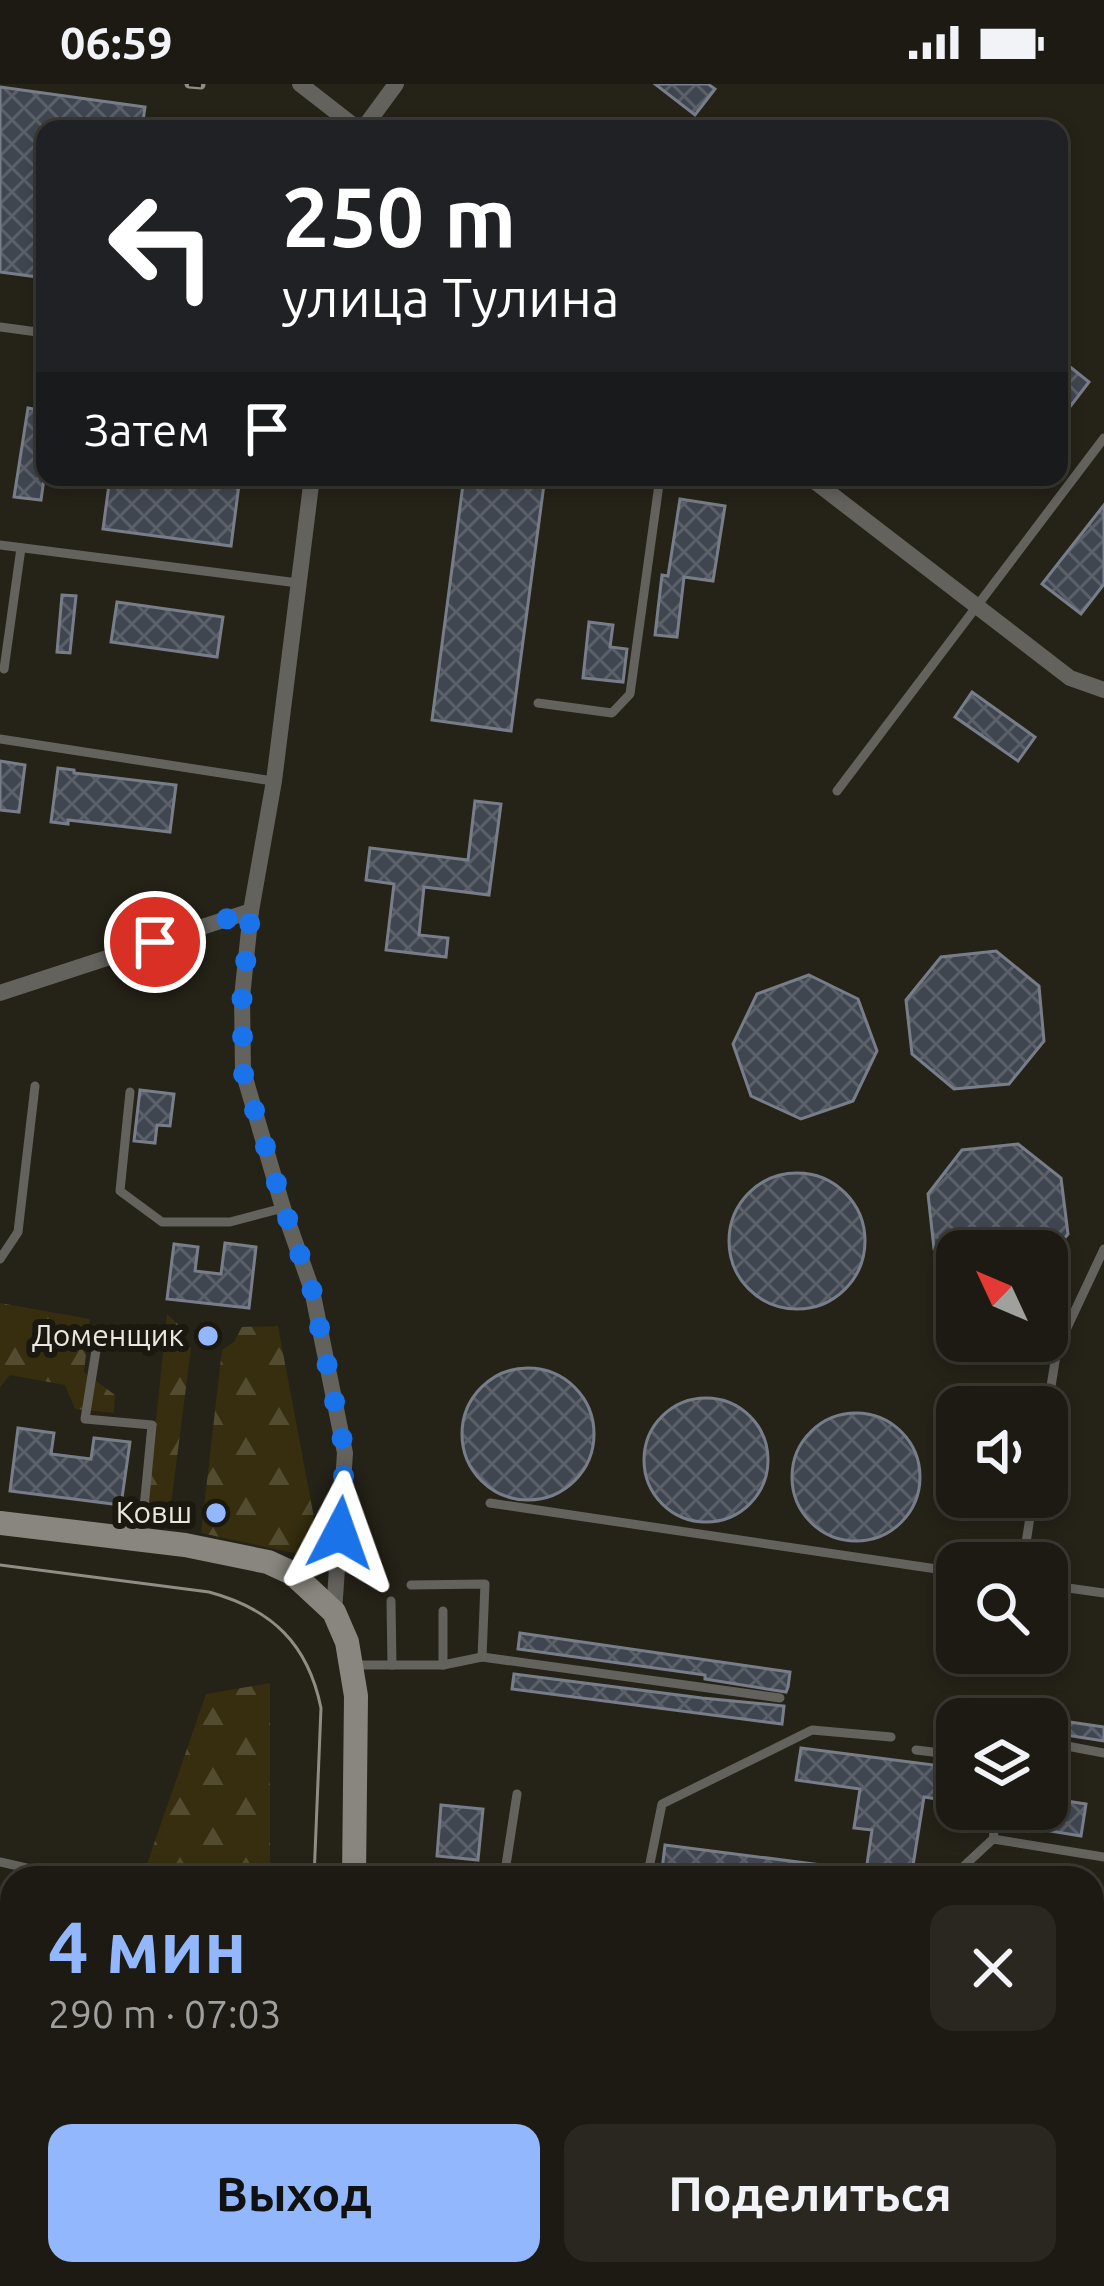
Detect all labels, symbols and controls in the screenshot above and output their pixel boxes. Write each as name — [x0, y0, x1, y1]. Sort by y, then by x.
text: 06:59 — [60, 17, 173, 68]
icon: left — [84, 168, 240, 324]
text: 250 m — [282, 169, 516, 263]
text: улица Тулина — [282, 267, 620, 327]
icon: arrive — [234, 396, 300, 462]
text: Затем — [84, 404, 210, 455]
pin — [104, 891, 206, 993]
icon: arrive — [122, 909, 188, 975]
north arrow — [936, 1230, 1068, 1362]
map controls — [936, 1230, 1068, 1830]
place label: Доменщик — [32, 1318, 184, 1352]
marker: Доменщик — [195, 1323, 221, 1349]
button: sound — [936, 1386, 1068, 1518]
position arrow — [277, 1470, 403, 1596]
place label: Ковш — [116, 1495, 192, 1529]
marker: Ковш — [203, 1500, 229, 1526]
button: search — [936, 1542, 1068, 1674]
button: layers — [936, 1698, 1068, 1830]
button: close — [930, 1905, 1056, 2031]
text: 4 мин — [48, 1906, 247, 1987]
text: 290 m · 07:03 — [48, 1992, 282, 2035]
button: Выход — [48, 2124, 540, 2262]
button: Поделиться — [564, 2124, 1056, 2262]

